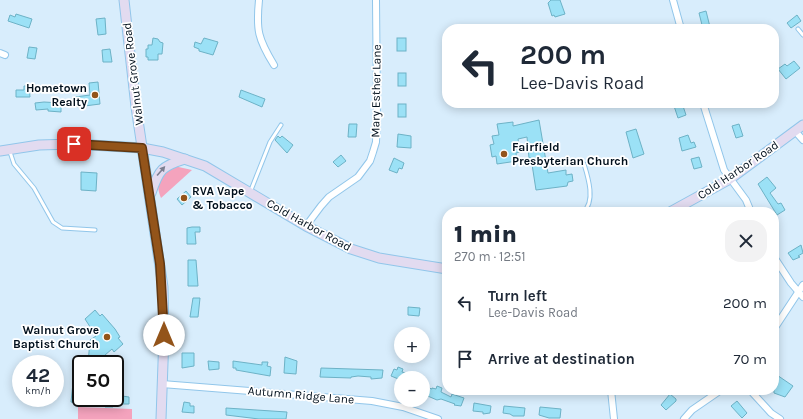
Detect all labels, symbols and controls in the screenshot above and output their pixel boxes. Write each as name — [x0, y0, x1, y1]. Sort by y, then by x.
street label: Walnut Grove Road — [120, 22, 146, 126]
text: 200 m — [520, 38, 606, 71]
icon: left — [454, 40, 506, 92]
street label: Mary Esther Lane — [368, 44, 384, 138]
text: Lee-Davis Road — [520, 72, 645, 94]
place label: Hometown Realty — [26, 81, 87, 109]
marker: Hometown Realty — [90, 90, 100, 100]
pin — [57, 127, 91, 161]
icon: arrive — [63, 133, 85, 155]
street label: Cold Harbor Road — [695, 138, 781, 202]
place label: Fairfield Presbyterian Church — [512, 140, 628, 168]
marker: Fairfield Presbyterian Church — [499, 149, 509, 159]
one-way arrow — [157, 165, 166, 176]
place label: RVA Vape & Tobacco — [192, 184, 253, 212]
marker: RVA Vape & Tobacco — [179, 193, 189, 203]
street label: Cold Harbor Road — [264, 196, 354, 254]
text: 1 min — [454, 220, 517, 248]
button: close — [725, 220, 767, 262]
text: 270 m · 12:51 — [454, 249, 526, 264]
text: Turn left — [488, 287, 547, 305]
icon: left — [454, 292, 476, 314]
text: 200 m — [723, 294, 767, 312]
text: Lee-Davis Road — [488, 305, 578, 320]
position arrow — [143, 314, 185, 356]
place label: Walnut Grove Baptist Church — [13, 323, 99, 351]
map controls — [394, 327, 430, 407]
button: + — [394, 327, 430, 363]
marker: Walnut Grove Baptist Church — [102, 332, 112, 342]
icon: arrive — [454, 348, 476, 370]
text: Arrive at destination — [488, 350, 635, 368]
text: 70 m — [733, 350, 767, 368]
speed limit sign: 50 — [72, 355, 124, 407]
text: 42 — [26, 364, 50, 387]
button: − — [394, 371, 430, 407]
street label: Autumn Ridge Lane — [247, 383, 355, 407]
text: km/h — [25, 385, 51, 397]

